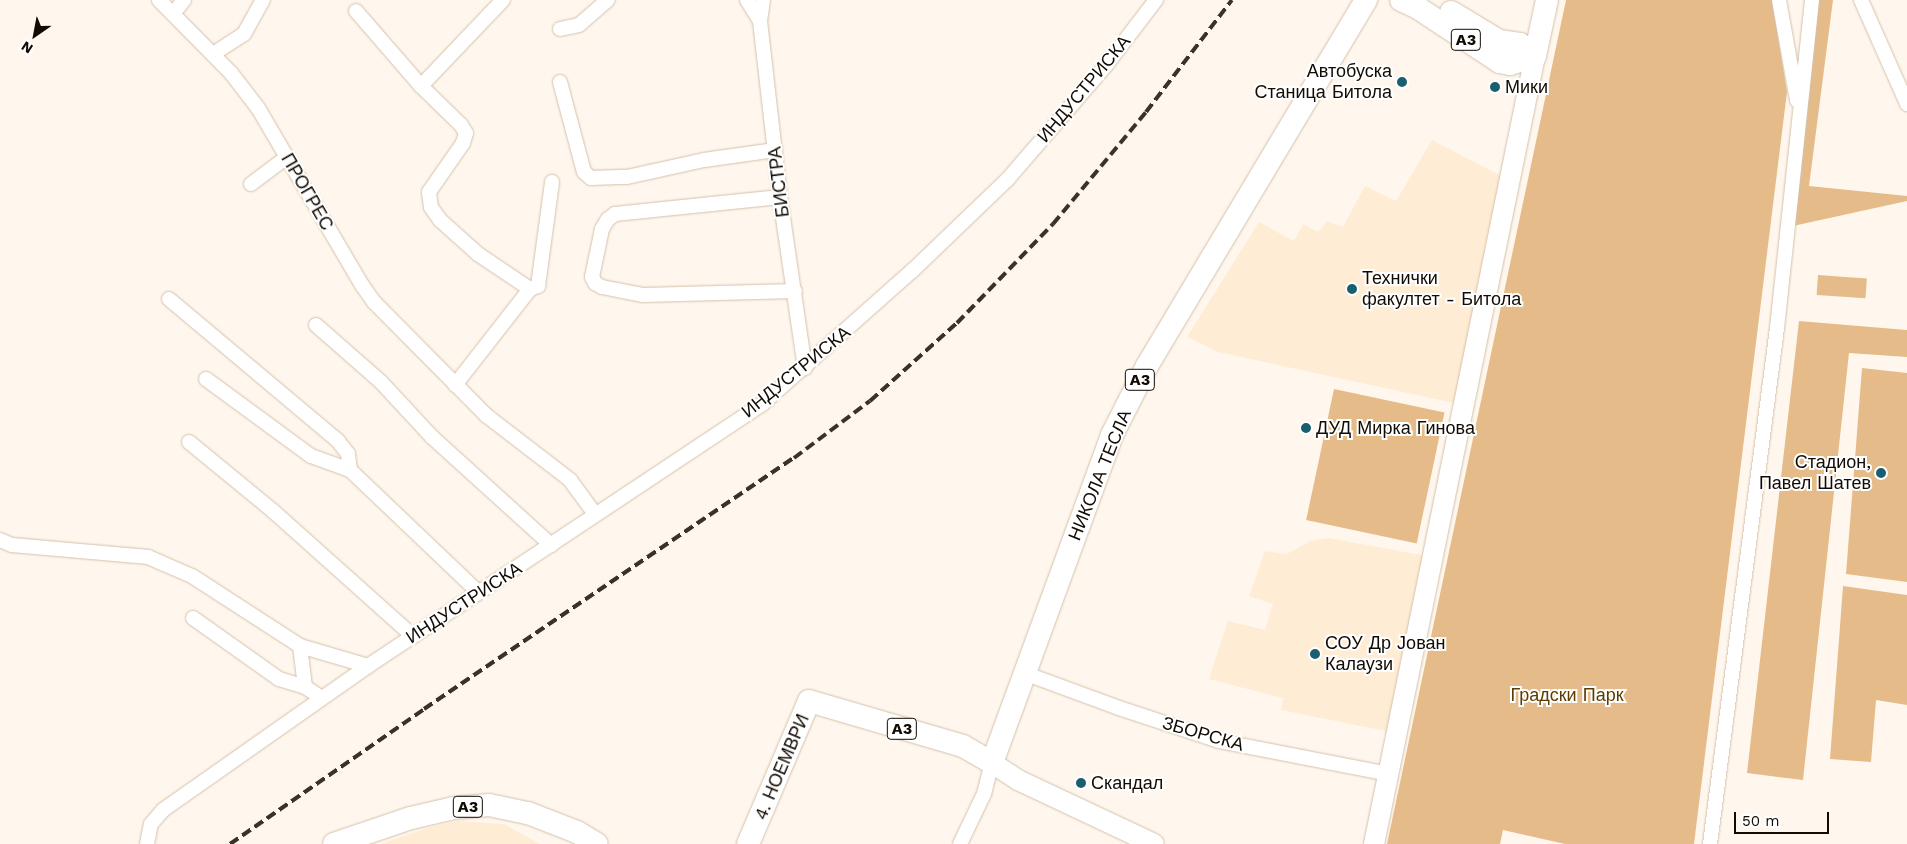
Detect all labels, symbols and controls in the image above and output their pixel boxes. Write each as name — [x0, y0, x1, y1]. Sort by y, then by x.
north arrow — [10, 10, 60, 60]
road number: A3 — [1450, 26, 1482, 54]
street label: ИНДУСТРИСКА — [1033, 31, 1135, 147]
text: N — [18, 38, 36, 57]
place label: Автобуска Станица Битола — [1254, 61, 1392, 104]
marker: Автобуска Станица Битола — [1396, 76, 1408, 88]
place label: Мики — [1505, 76, 1548, 98]
marker: Мики — [1489, 81, 1501, 93]
street label: БИСТРА — [764, 145, 794, 219]
street label: ПРОГРЕС — [276, 150, 338, 234]
place label: Технички факултет - Битола — [1362, 268, 1521, 310]
marker: Технички факултет - Битола — [1346, 283, 1358, 295]
street label: ИНДУСТРИСКА — [737, 322, 855, 422]
road number: A3 — [1124, 366, 1156, 394]
street label: НИКОЛА ТЕСЛА — [1064, 406, 1136, 544]
place label: ДУД Мирка Гинова — [1316, 417, 1475, 439]
marker: ДУД Мирка Гинова — [1300, 422, 1312, 434]
place label: Стадион, Павел Шатев — [1759, 452, 1871, 494]
marker: Стадион, Павел Шатев — [1875, 467, 1887, 479]
street label: ИНДУСТРИСКА — [402, 558, 526, 648]
place label: СОУ Др Јован Калаузи — [1325, 633, 1445, 676]
marker: СОУ Др Јован Калаузи — [1309, 648, 1321, 660]
park label: Градски Парк — [1510, 684, 1624, 706]
street label: 4. НОЕМВРИ — [750, 711, 814, 823]
street label: ЗБОРСКА — [1160, 712, 1246, 756]
road number: A3 — [886, 716, 918, 742]
place label: Скандал — [1091, 772, 1163, 794]
marker: Скандал — [1075, 777, 1087, 789]
road number: A3 — [452, 794, 484, 820]
scale bar — [1737, 802, 1832, 834]
text: 50 m — [1742, 812, 1779, 830]

